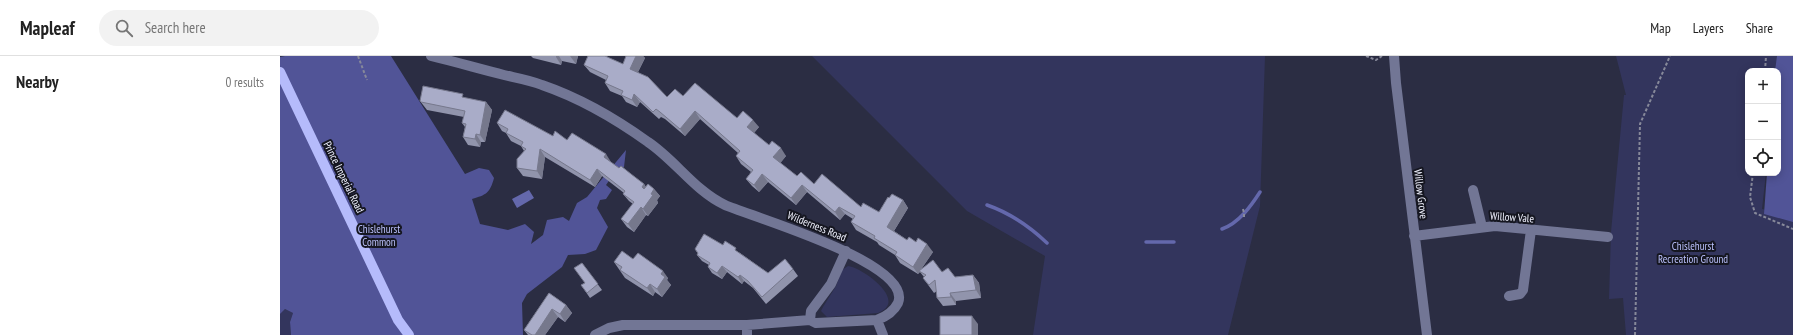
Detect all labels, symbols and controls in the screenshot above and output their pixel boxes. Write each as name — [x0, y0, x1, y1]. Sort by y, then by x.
search box — [99, 10, 379, 46]
text: Mapleaf — [20, 16, 75, 40]
icon: search — [113, 17, 135, 39]
text: Search here — [145, 18, 206, 37]
text: Map — [1650, 19, 1671, 37]
text: Layers — [1693, 19, 1724, 37]
text: Share — [1746, 19, 1773, 37]
map controls — [1745, 68, 1781, 176]
button: + — [1745, 68, 1781, 104]
text: Nearby — [16, 71, 59, 93]
text: 0 results — [225, 74, 264, 91]
button: − — [1745, 104, 1781, 140]
street label: Prince Imperial Road — [321, 139, 367, 215]
button: locate — [1745, 140, 1781, 176]
street label: Willow Grove — [1411, 168, 1431, 220]
street label: Wilderness Road — [785, 208, 849, 244]
street label: Willow Vale — [1490, 208, 1535, 226]
park label: Chislehurst Common — [358, 222, 400, 249]
park label: Chislehurst Recreation Ground — [1658, 239, 1728, 266]

